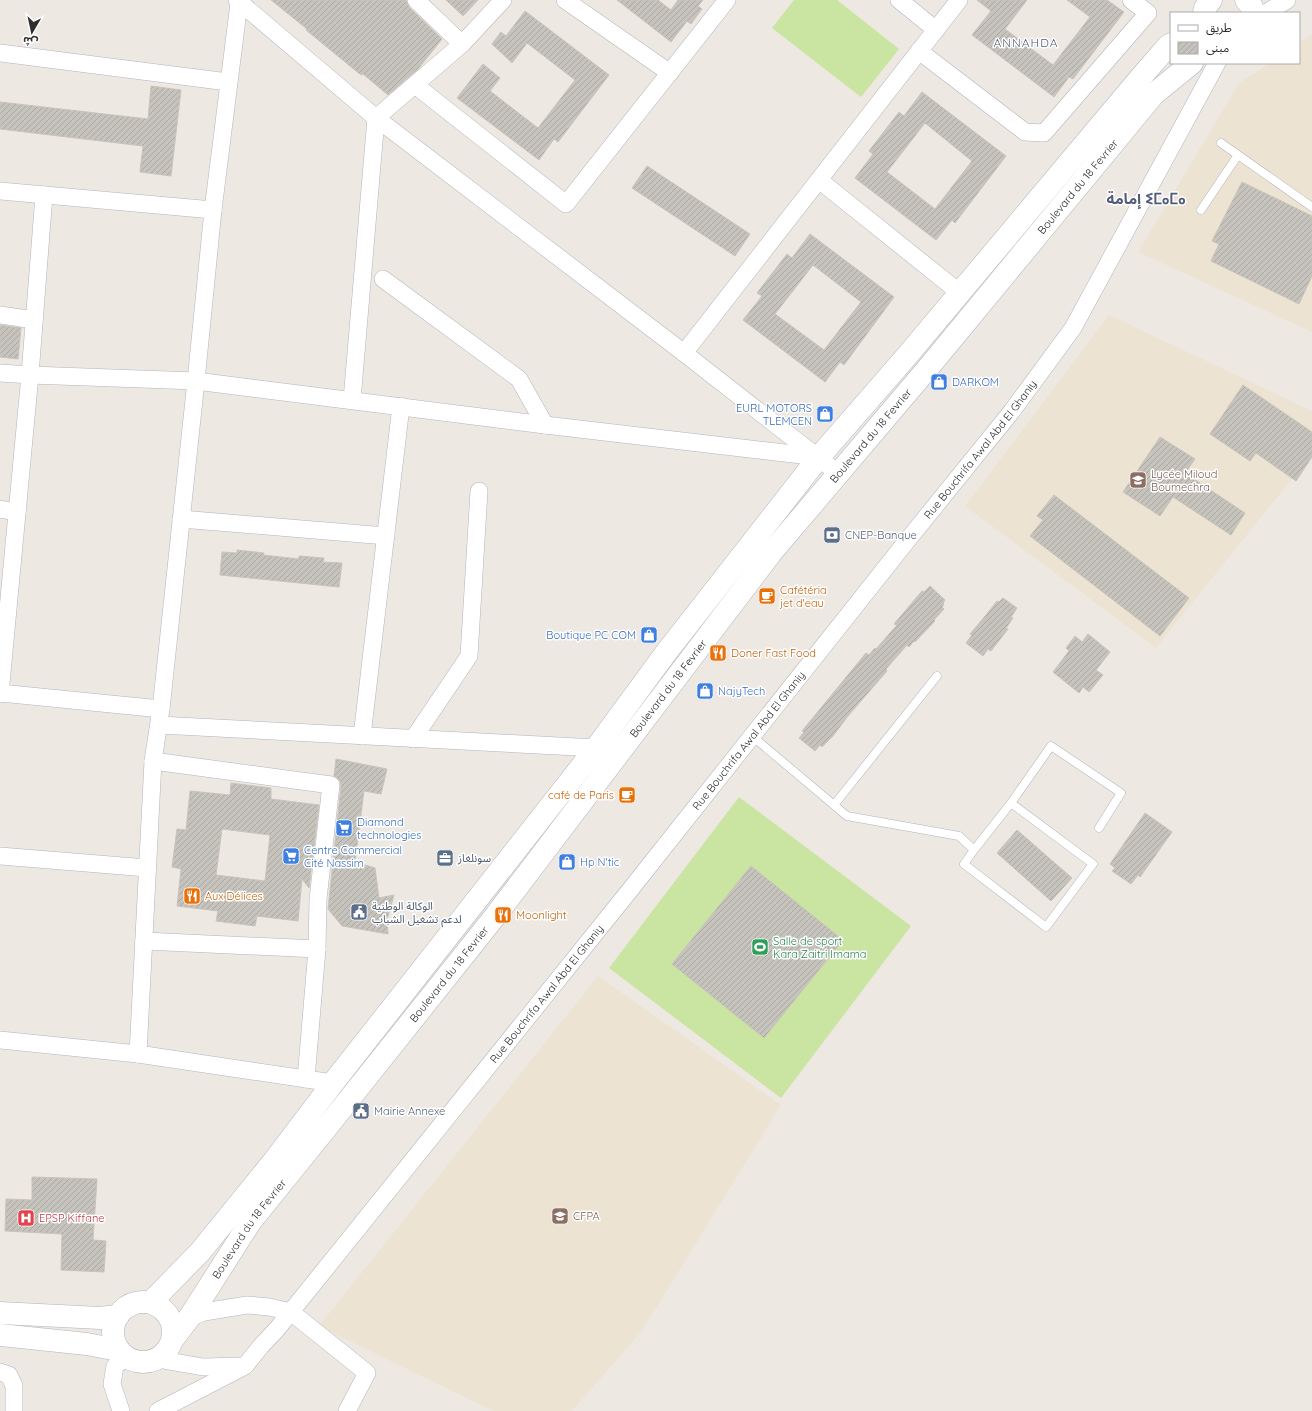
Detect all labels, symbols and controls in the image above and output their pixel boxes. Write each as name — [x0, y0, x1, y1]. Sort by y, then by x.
north arrow — [12, 12, 52, 52]
legend — [1170, 12, 1300, 64]
text: طريق — [1206, 20, 1232, 36]
text: ش — [22, 34, 39, 50]
district label: ANNAHDA — [994, 35, 1058, 50]
text: مبنى — [1206, 40, 1229, 55]
street label: Boulevard du 18 Fevrier — [1034, 136, 1121, 237]
district label: إمامة ⵉⵎⴰⵎⴰ — [1107, 189, 1185, 209]
shop icon: DARKOM — [929, 372, 949, 392]
place label: DARKOM — [952, 375, 999, 389]
street label: Rue Bouchrifa Awal Abd El Ghaniy — [921, 377, 1039, 522]
street label: Boulevard du 18 Fevrier — [827, 385, 915, 486]
place label: EURL MOTORS TLEMCEN — [736, 401, 812, 428]
shop icon: EURL MOTORS TLEMCEN — [815, 404, 835, 424]
place label: Lycée Miloud Boumechra — [1151, 467, 1217, 494]
school or university icon: Lycée Miloud Boumechra — [1128, 470, 1148, 490]
bank icon: CNEP-Banque — [822, 525, 842, 545]
place label: CNEP-Banque — [845, 528, 917, 542]
place label: Cafétéria jet d'eau — [779, 583, 827, 610]
cafe icon: Cafétéria jet d'eau — [757, 586, 777, 606]
shop icon: Boutique PC COM — [639, 625, 659, 645]
place label: Boutique PC COM — [546, 628, 636, 642]
street label: Boulevard du 18 Fevrier — [626, 636, 710, 740]
restaurant icon: Doner Fast Food — [708, 643, 728, 663]
place label: Doner Fast Food — [731, 646, 816, 660]
street label: Rue Bouchrifa Awal Abd El Ghaniy — [689, 668, 808, 813]
shop icon: NajyTech — [695, 681, 715, 701]
place label: NajyTech — [718, 684, 765, 698]
cafe icon: café de Paris — [617, 785, 637, 805]
place label: café de Paris — [548, 788, 614, 802]
place label: Diamond technologies — [357, 815, 422, 842]
supermarket icon: Diamond technologies — [334, 818, 354, 838]
place label: Centre Commercial Cité Nassim — [304, 843, 402, 870]
supermarket icon: Centre Commercial Cité Nassim — [281, 846, 301, 866]
office icon: سونلغاز — [435, 848, 455, 868]
place label: سونلغاز — [457, 851, 491, 865]
shop icon: Hp N'tic — [557, 852, 577, 872]
place label: Hp N'tic — [580, 855, 620, 869]
restaurant icon: Aux Délices — [182, 886, 202, 906]
place label: Aux Délices — [205, 889, 263, 903]
place label: الوكالة الوطنية لدعم تشغيل الشباب — [372, 899, 462, 928]
public building icon: الوكالة الوطنية لدعم تشغيل الشباب — [349, 902, 369, 922]
restaurant icon: Moonlight — [493, 905, 513, 925]
place label: Moonlight — [516, 908, 567, 922]
street label: Rue Bouchrifa Awal Abd El Ghaniy — [487, 922, 606, 1066]
street label: Boulevard du 18 Fevrier — [406, 923, 492, 1025]
place label: Salle de sport Kara Zaitri Imama — [773, 934, 866, 961]
sports icon: Salle de sport Kara Zaitri Imama — [750, 937, 770, 957]
public building icon: Mairie Annexe — [351, 1101, 371, 1121]
place label: Mairie Annexe — [374, 1104, 445, 1118]
street label: Boulevard du 18 Fevrier — [209, 1176, 290, 1281]
school or university icon: CFPA — [550, 1206, 570, 1226]
hospital icon: EPSP Kiffane — [16, 1208, 36, 1228]
place label: CFPA — [573, 1209, 600, 1223]
place label: EPSP Kiffane — [39, 1211, 104, 1225]

